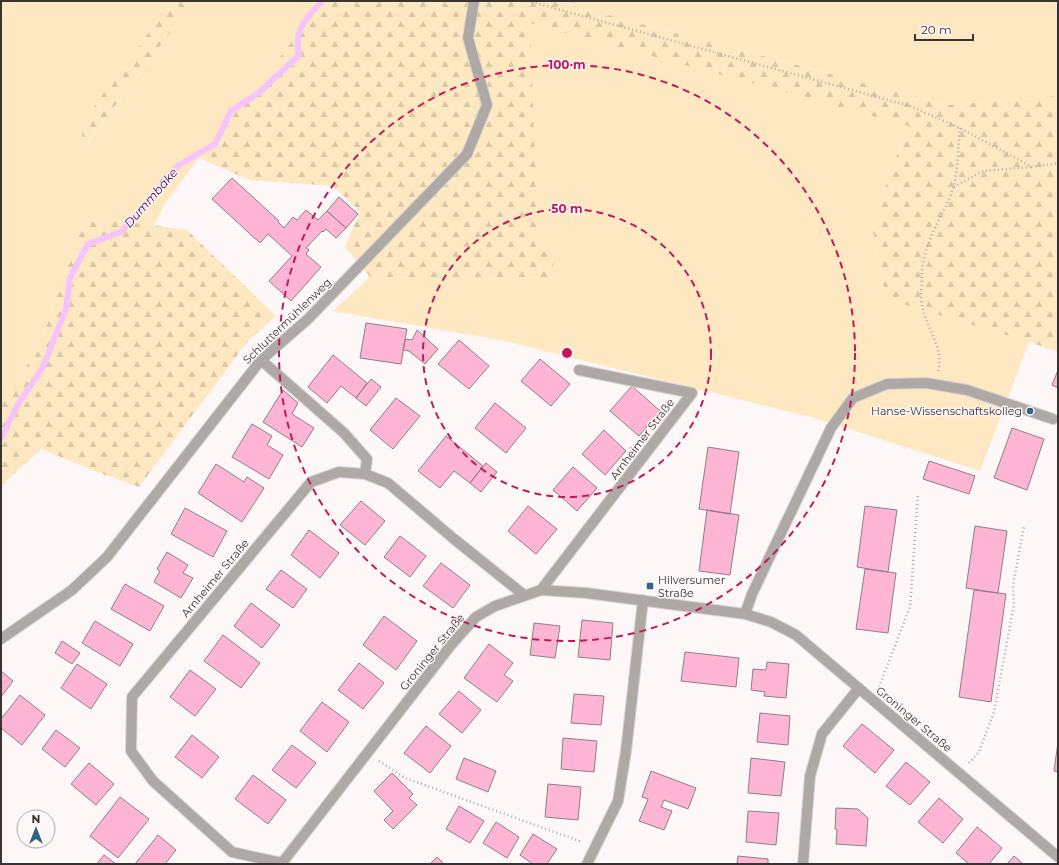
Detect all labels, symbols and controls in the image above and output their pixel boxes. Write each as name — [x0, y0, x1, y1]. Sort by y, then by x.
scale bar — [915, 16, 973, 42]
text: 20 m — [921, 22, 952, 37]
text: 100 m — [549, 57, 585, 72]
water label: Dummbäke — [121, 165, 181, 230]
text: 50 m — [551, 201, 583, 216]
street label: Schluttermühlenweg — [240, 275, 334, 367]
centre of rings — [560, 346, 574, 360]
street label: Arnheimer Straße — [607, 395, 677, 482]
place label: Hanse-Wissenschaftskolleg — [871, 404, 1022, 418]
marker: Hanse-Wissenschaftskolleg — [1025, 406, 1035, 416]
street label: Arnheimer Straße — [178, 536, 252, 620]
place label: Hilversumer Straße — [658, 573, 725, 600]
marker: Hilversumer Straße — [645, 581, 655, 591]
street label: Groninger Straße — [397, 611, 467, 693]
street label: Groninger Straße — [873, 683, 955, 755]
north arrow — [16, 809, 56, 849]
text: N — [32, 812, 40, 826]

